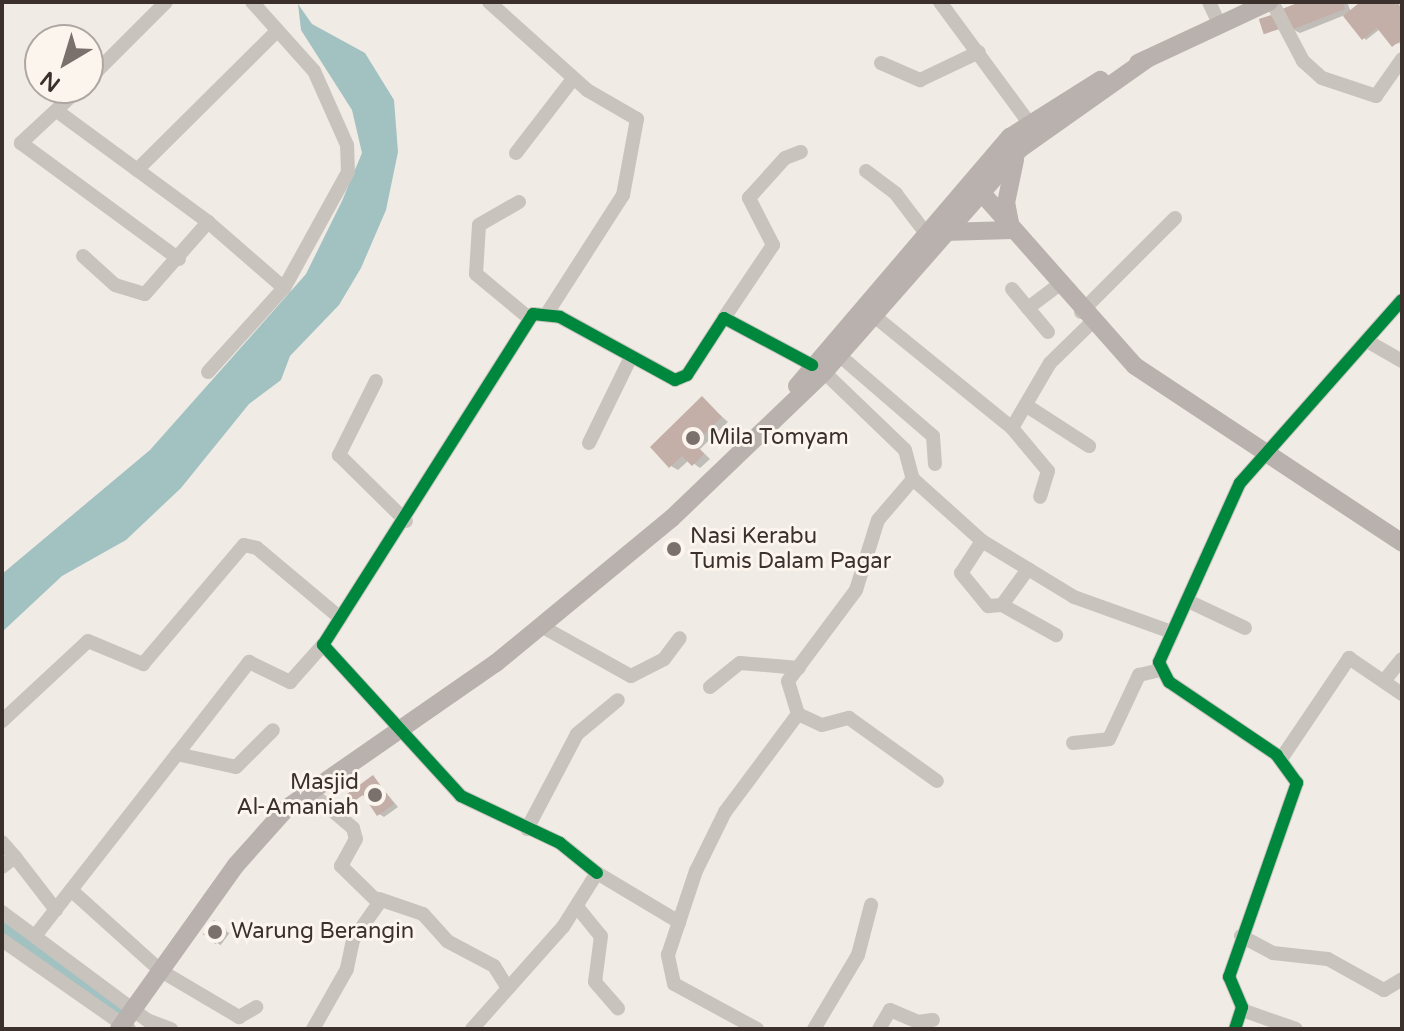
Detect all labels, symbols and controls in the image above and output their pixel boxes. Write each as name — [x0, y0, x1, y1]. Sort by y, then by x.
north arrow — [24, 24, 104, 104]
text: N — [35, 66, 65, 97]
place label: Mila Tomyam — [709, 425, 849, 451]
marker: Mila Tomyam — [684, 429, 702, 447]
place label: Nasi Kerabu Tumis Dalam Pagar — [690, 523, 891, 574]
marker: Nasi Kerabu Tumis Dalam Pagar — [665, 540, 683, 558]
place label: Masjid Al-Amaniah — [236, 769, 359, 820]
marker: Masjid Al-Amaniah — [366, 786, 384, 804]
place label: Warung Berangin — [231, 919, 414, 945]
marker: Warung Berangin — [206, 923, 224, 941]

